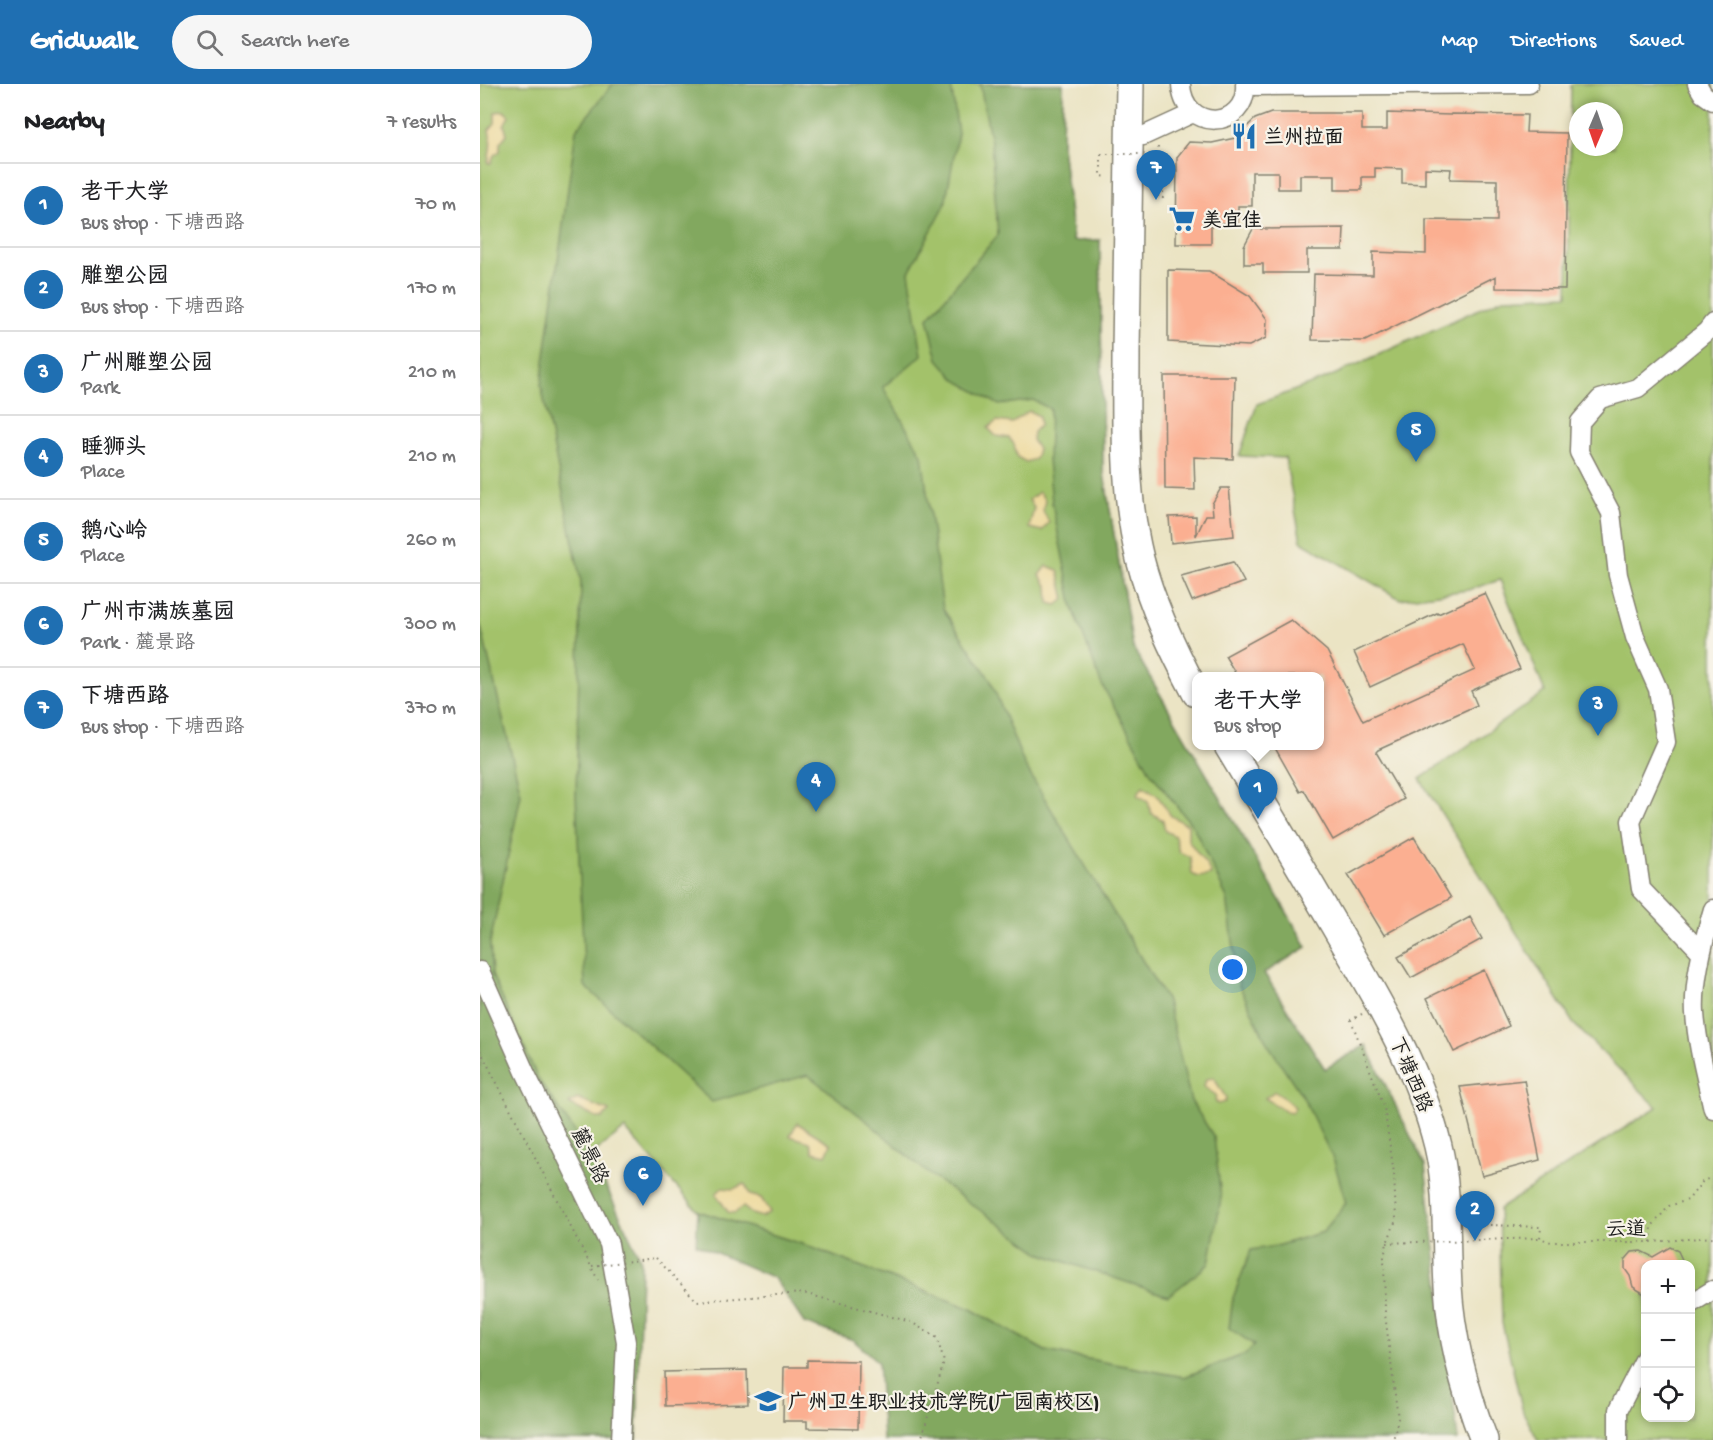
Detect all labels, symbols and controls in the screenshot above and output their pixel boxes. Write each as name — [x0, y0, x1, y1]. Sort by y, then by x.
search box — [172, 15, 592, 69]
text: Gridwalk — [30, 26, 136, 59]
icon: search — [193, 26, 226, 59]
text: Search here — [241, 29, 349, 55]
text: Map — [1441, 30, 1478, 55]
text: Directions — [1511, 30, 1596, 55]
text: Saved — [1629, 30, 1683, 55]
north arrow — [1569, 102, 1623, 156]
text: Nearby — [24, 108, 105, 139]
text: 7 results — [387, 112, 456, 135]
restaurant icon: 兰州拉面 — [1229, 121, 1259, 151]
place label: 兰州拉面 — [1264, 126, 1344, 151]
pin: 7 — [1136, 150, 1176, 200]
text: 老干大学 — [81, 181, 169, 207]
text: 1 — [39, 194, 48, 217]
text: 70 m — [415, 194, 456, 217]
supermarket icon: 美宜佳 — [1167, 204, 1197, 234]
place label: 美宜佳 — [1202, 209, 1262, 234]
text: Bus stop · 下塘西路 — [81, 213, 244, 236]
text: 雕塑公园 — [81, 265, 169, 291]
text: 2 — [39, 278, 48, 301]
text: 170 m — [407, 278, 456, 301]
text: Bus stop · 下塘西路 — [81, 297, 244, 320]
text: 广州雕塑公园 — [81, 352, 213, 378]
text: 3 — [38, 362, 49, 385]
text: 210 m — [408, 362, 456, 385]
text: Park — [81, 378, 119, 401]
pin: 5 — [1396, 412, 1436, 462]
text: 睡狮头 — [81, 436, 147, 462]
text: 4 — [39, 446, 48, 469]
text: 210 m — [408, 446, 456, 469]
text: Place — [81, 462, 125, 485]
text: 鹅心岭 — [81, 520, 147, 546]
text: 5 — [38, 530, 49, 553]
text: 260 m — [406, 530, 456, 553]
text: Place — [81, 546, 125, 569]
text: 广州市满族墓园 — [81, 601, 235, 627]
text: 6 — [38, 614, 49, 637]
text: 300 m — [404, 614, 456, 637]
text: Park · 麓景路 — [81, 633, 195, 656]
popup — [1192, 672, 1324, 750]
text: 下塘西路 — [81, 685, 169, 711]
pin: 3 — [1578, 686, 1618, 736]
text: 老干大学 — [1214, 690, 1302, 716]
text: 7 — [38, 698, 49, 721]
text: 370 m — [405, 698, 456, 721]
text: Bus stop — [1214, 716, 1281, 739]
text: Bus stop · 下塘西路 — [81, 717, 244, 740]
pin: 4 — [796, 762, 836, 812]
pin: 1 — [1238, 770, 1278, 819]
your location — [1218, 955, 1247, 984]
street label: 下塘西路 — [1383, 1033, 1437, 1118]
street label: 麓景路 — [564, 1124, 614, 1189]
pin: 6 — [624, 1156, 662, 1206]
pin: 2 — [1456, 1192, 1494, 1241]
street label: 云道 — [1606, 1218, 1646, 1243]
map controls — [1641, 1260, 1695, 1422]
button: + — [1641, 1260, 1695, 1314]
button: − — [1641, 1314, 1695, 1368]
button: locate — [1641, 1368, 1695, 1422]
school or university icon: 广州卫生职业技术学院(广园南校区) — [753, 1386, 783, 1416]
place label: 广州卫生职业技术学院(广园南校区) — [788, 1391, 1099, 1416]

